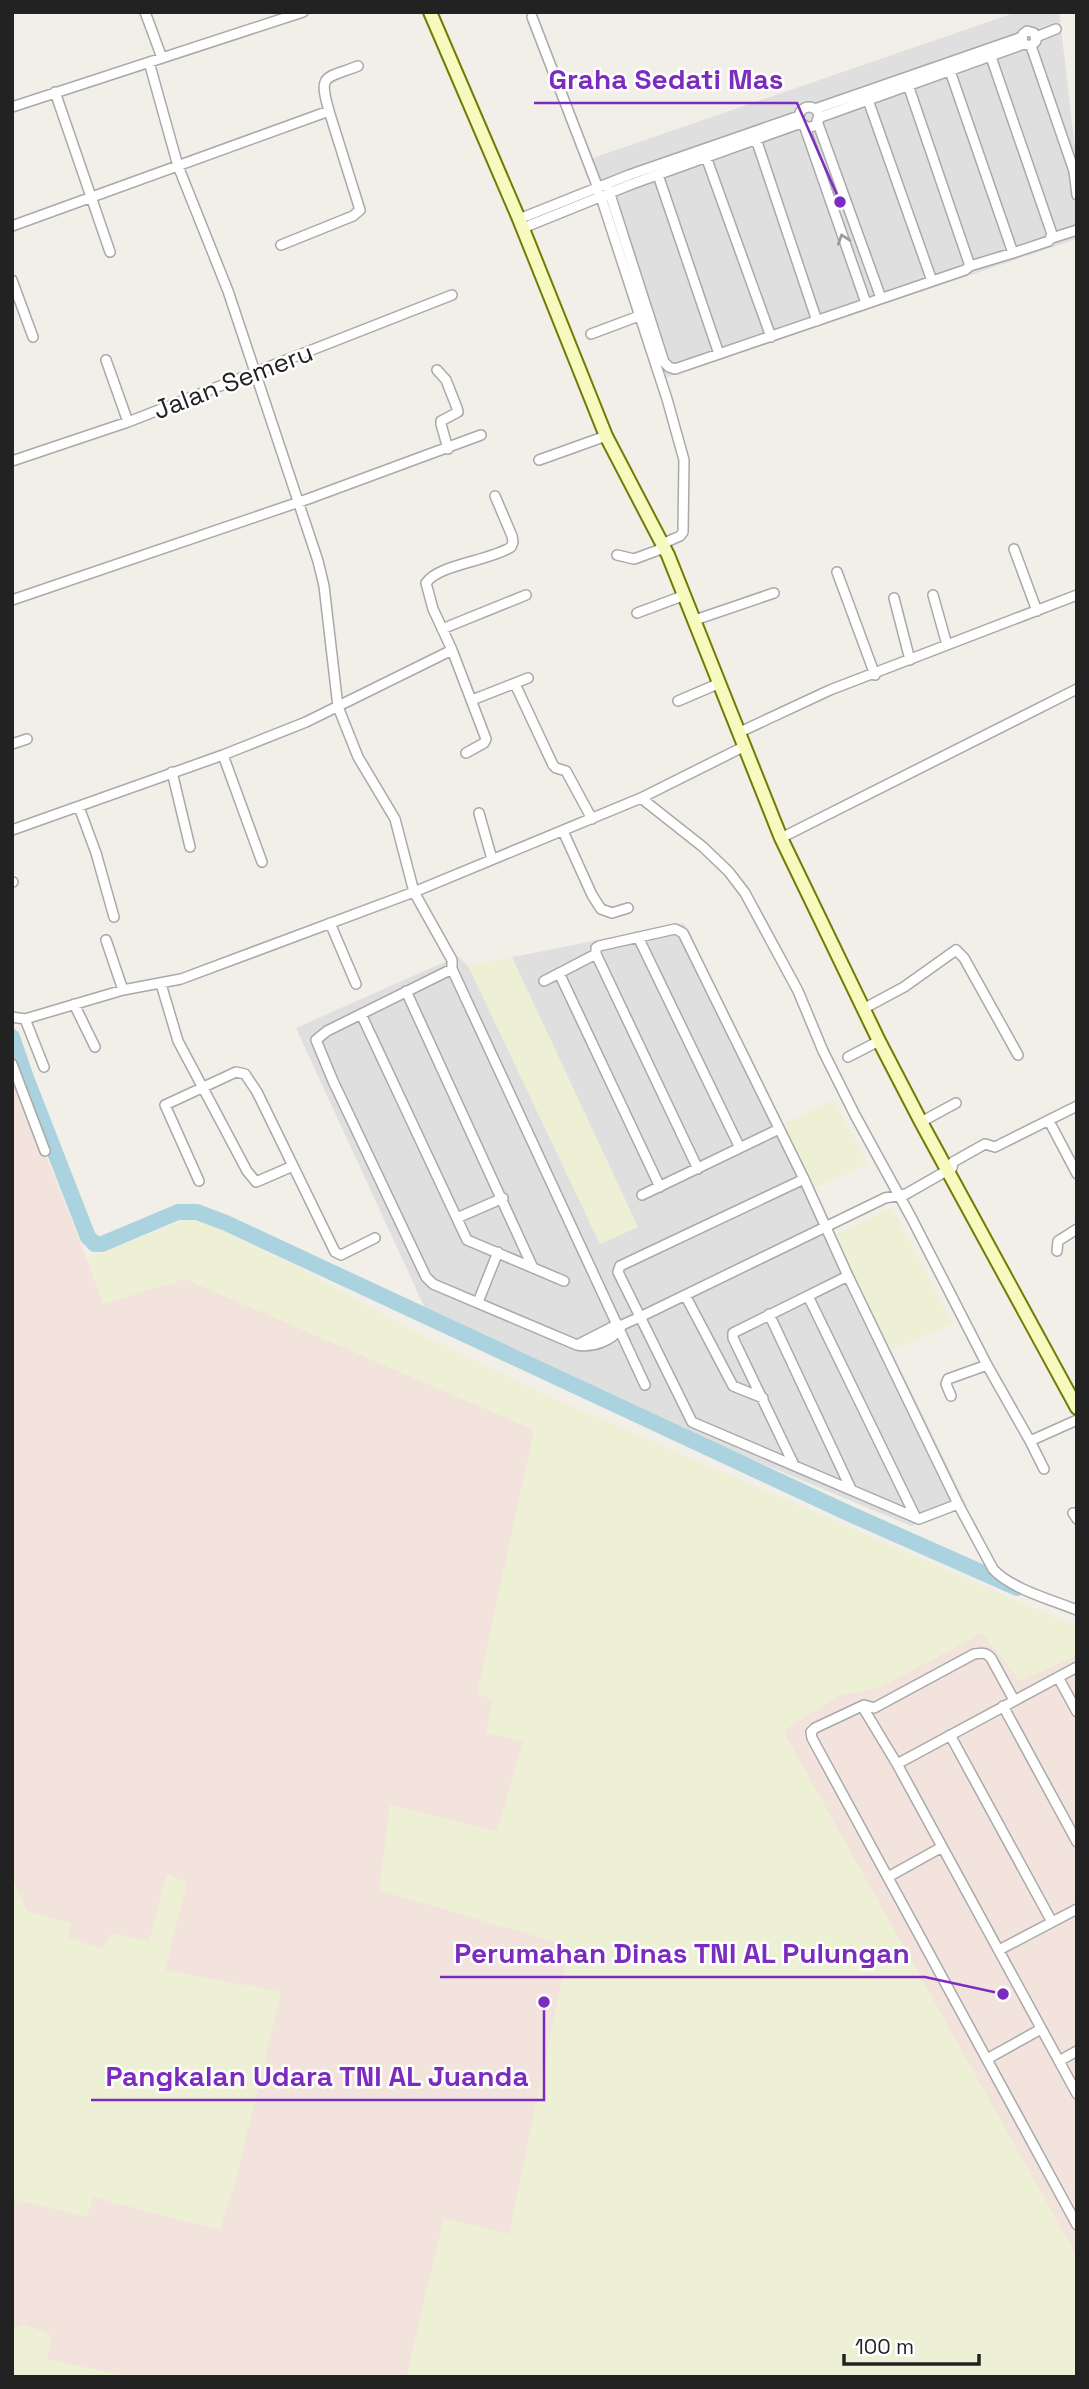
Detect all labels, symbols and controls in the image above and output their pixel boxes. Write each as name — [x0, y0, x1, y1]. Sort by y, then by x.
callout: Graha Sedati Mas — [534, 54, 797, 103]
text: Graha Sedati Mas — [549, 61, 783, 97]
one-way arrow — [837, 233, 851, 245]
street label: Jalan Semeru — [148, 335, 318, 427]
callout: Perumahan Dinas TNI AL Pulungan — [440, 1928, 925, 1977]
text: Perumahan Dinas TNI AL Pulungan — [454, 1935, 910, 1971]
callout: Pangkalan Udara TNI AL Juanda — [91, 2051, 544, 2100]
text: Pangkalan Udara TNI AL Juanda — [105, 2058, 529, 2094]
scale bar — [844, 2322, 979, 2366]
text: 100 m — [855, 2333, 914, 2360]

